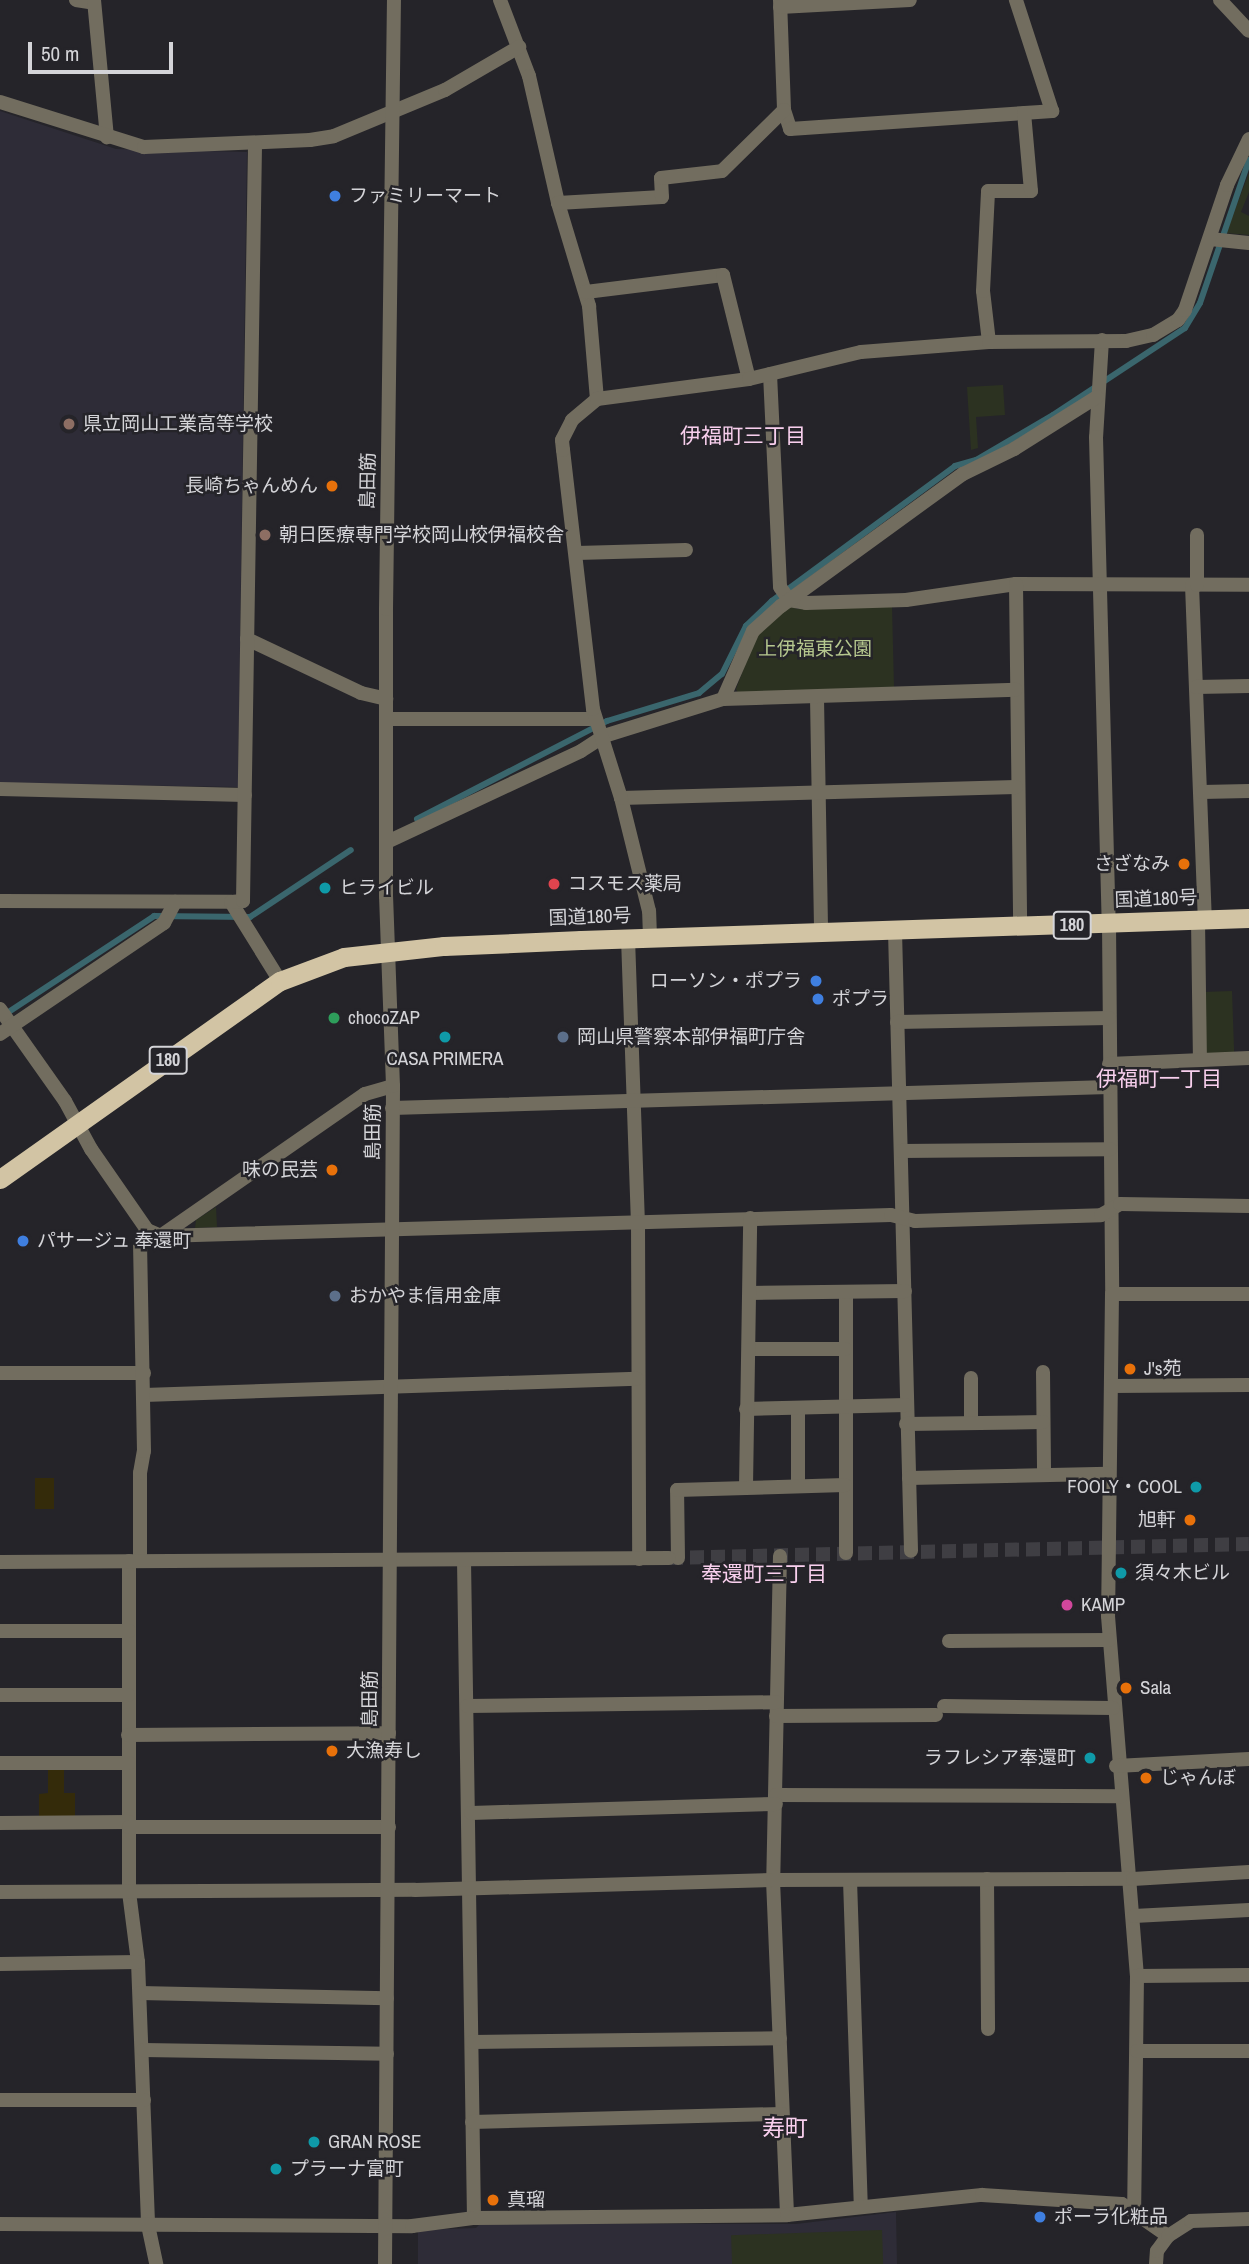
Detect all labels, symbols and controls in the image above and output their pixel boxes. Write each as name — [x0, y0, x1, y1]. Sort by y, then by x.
scale bar — [32, 28, 177, 72]
text: 50 m — [41, 39, 79, 68]
place label: ファミリーマート — [349, 185, 501, 207]
marker: ファミリーマート — [327, 188, 343, 204]
place label: 県立岡山工業高等学校 — [83, 413, 273, 435]
marker: 県立岡山工業高等学校 — [61, 416, 77, 432]
district label: 伊福町三丁目 — [680, 423, 806, 449]
street label: 島田筋 — [356, 452, 380, 510]
place label: 長崎ちゃんめん — [185, 475, 318, 497]
marker: 長崎ちゃんめん — [324, 478, 340, 494]
place label: 朝日医療専門学校岡山校伊福校舎 — [279, 524, 564, 546]
marker: 朝日医療専門学校岡山校伊福校舎 — [257, 527, 273, 543]
park label: 上伊福東公園 — [758, 638, 872, 660]
place label: さざなみ — [1094, 853, 1170, 875]
marker: さざなみ — [1176, 856, 1192, 872]
place label: コスモス薬局 — [568, 873, 682, 895]
marker: コスモス薬局 — [546, 876, 562, 892]
place label: ヒライビル — [339, 877, 434, 899]
marker: ヒライビル — [317, 880, 333, 896]
street label: 国道180号 — [1114, 886, 1198, 912]
street label: 国道180号 — [548, 904, 632, 930]
road number: 180 — [1051, 910, 1093, 940]
place label: ローソン・ポプラ — [650, 970, 802, 992]
marker: ローソン・ポプラ — [808, 973, 824, 989]
place label: ポプラ — [832, 988, 889, 1010]
marker: ポプラ — [810, 991, 826, 1007]
place label: chocoZAP — [348, 1007, 420, 1029]
marker: chocoZAP — [326, 1010, 342, 1026]
place label: 岡山県警察本部伊福町庁舎 — [577, 1026, 805, 1048]
marker: CASA PRIMERA — [437, 1029, 453, 1045]
marker: 岡山県警察本部伊福町庁舎 — [555, 1029, 571, 1045]
road number: 180 — [147, 1045, 189, 1074]
place label: CASA PRIMERA — [386, 1048, 504, 1070]
district label: 伊福町一丁目 — [1096, 1066, 1222, 1092]
street label: 島田筋 — [362, 1104, 384, 1160]
place label: 味の民芸 — [242, 1159, 318, 1181]
marker: 味の民芸 — [324, 1162, 340, 1178]
place label: パサージュ 奉還町 — [37, 1230, 193, 1252]
marker: パサージュ 奉還町 — [15, 1233, 31, 1249]
place label: おかやま信用金庫 — [349, 1285, 501, 1307]
marker: おかやま信用金庫 — [327, 1288, 343, 1304]
place label: J's苑 — [1144, 1358, 1182, 1380]
marker: J's苑 — [1122, 1361, 1138, 1377]
place label: FOOLY・COOL — [1067, 1476, 1182, 1498]
marker: FOOLY・COOL — [1188, 1479, 1204, 1495]
place label: 旭軒 — [1138, 1509, 1176, 1531]
marker: 旭軒 — [1182, 1512, 1198, 1528]
district label: 奉還町三丁目 — [701, 1561, 827, 1587]
place label: 須々木ビル — [1135, 1562, 1230, 1584]
marker: 須々木ビル — [1113, 1565, 1129, 1581]
place label: KAMP — [1081, 1594, 1125, 1616]
marker: KAMP — [1059, 1597, 1075, 1613]
street label: 島田筋 — [359, 1671, 381, 1727]
place label: Sala — [1140, 1677, 1171, 1699]
marker: Sala — [1118, 1680, 1134, 1696]
place label: 大漁寿し — [346, 1740, 422, 1762]
marker: 大漁寿し — [324, 1743, 340, 1759]
place label: ラフレシア奉還町 — [924, 1747, 1076, 1769]
marker: ラフレシア奉還町 — [1082, 1750, 1098, 1766]
place label: じゃんぼ — [1160, 1767, 1236, 1789]
marker: じゃんぼ — [1138, 1770, 1154, 1786]
district label: 寿町 — [762, 2114, 808, 2142]
place label: GRAN ROSE — [328, 2131, 421, 2153]
marker: GRAN ROSE — [306, 2134, 322, 2150]
place label: プラーナ富町 — [290, 2158, 404, 2180]
marker: プラーナ富町 — [268, 2161, 284, 2177]
place label: 真瑠 — [507, 2189, 545, 2211]
marker: 真瑠 — [485, 2192, 501, 2208]
place label: ポーラ化粧品 — [1054, 2206, 1168, 2228]
marker: ポーラ化粧品 — [1032, 2209, 1048, 2225]

